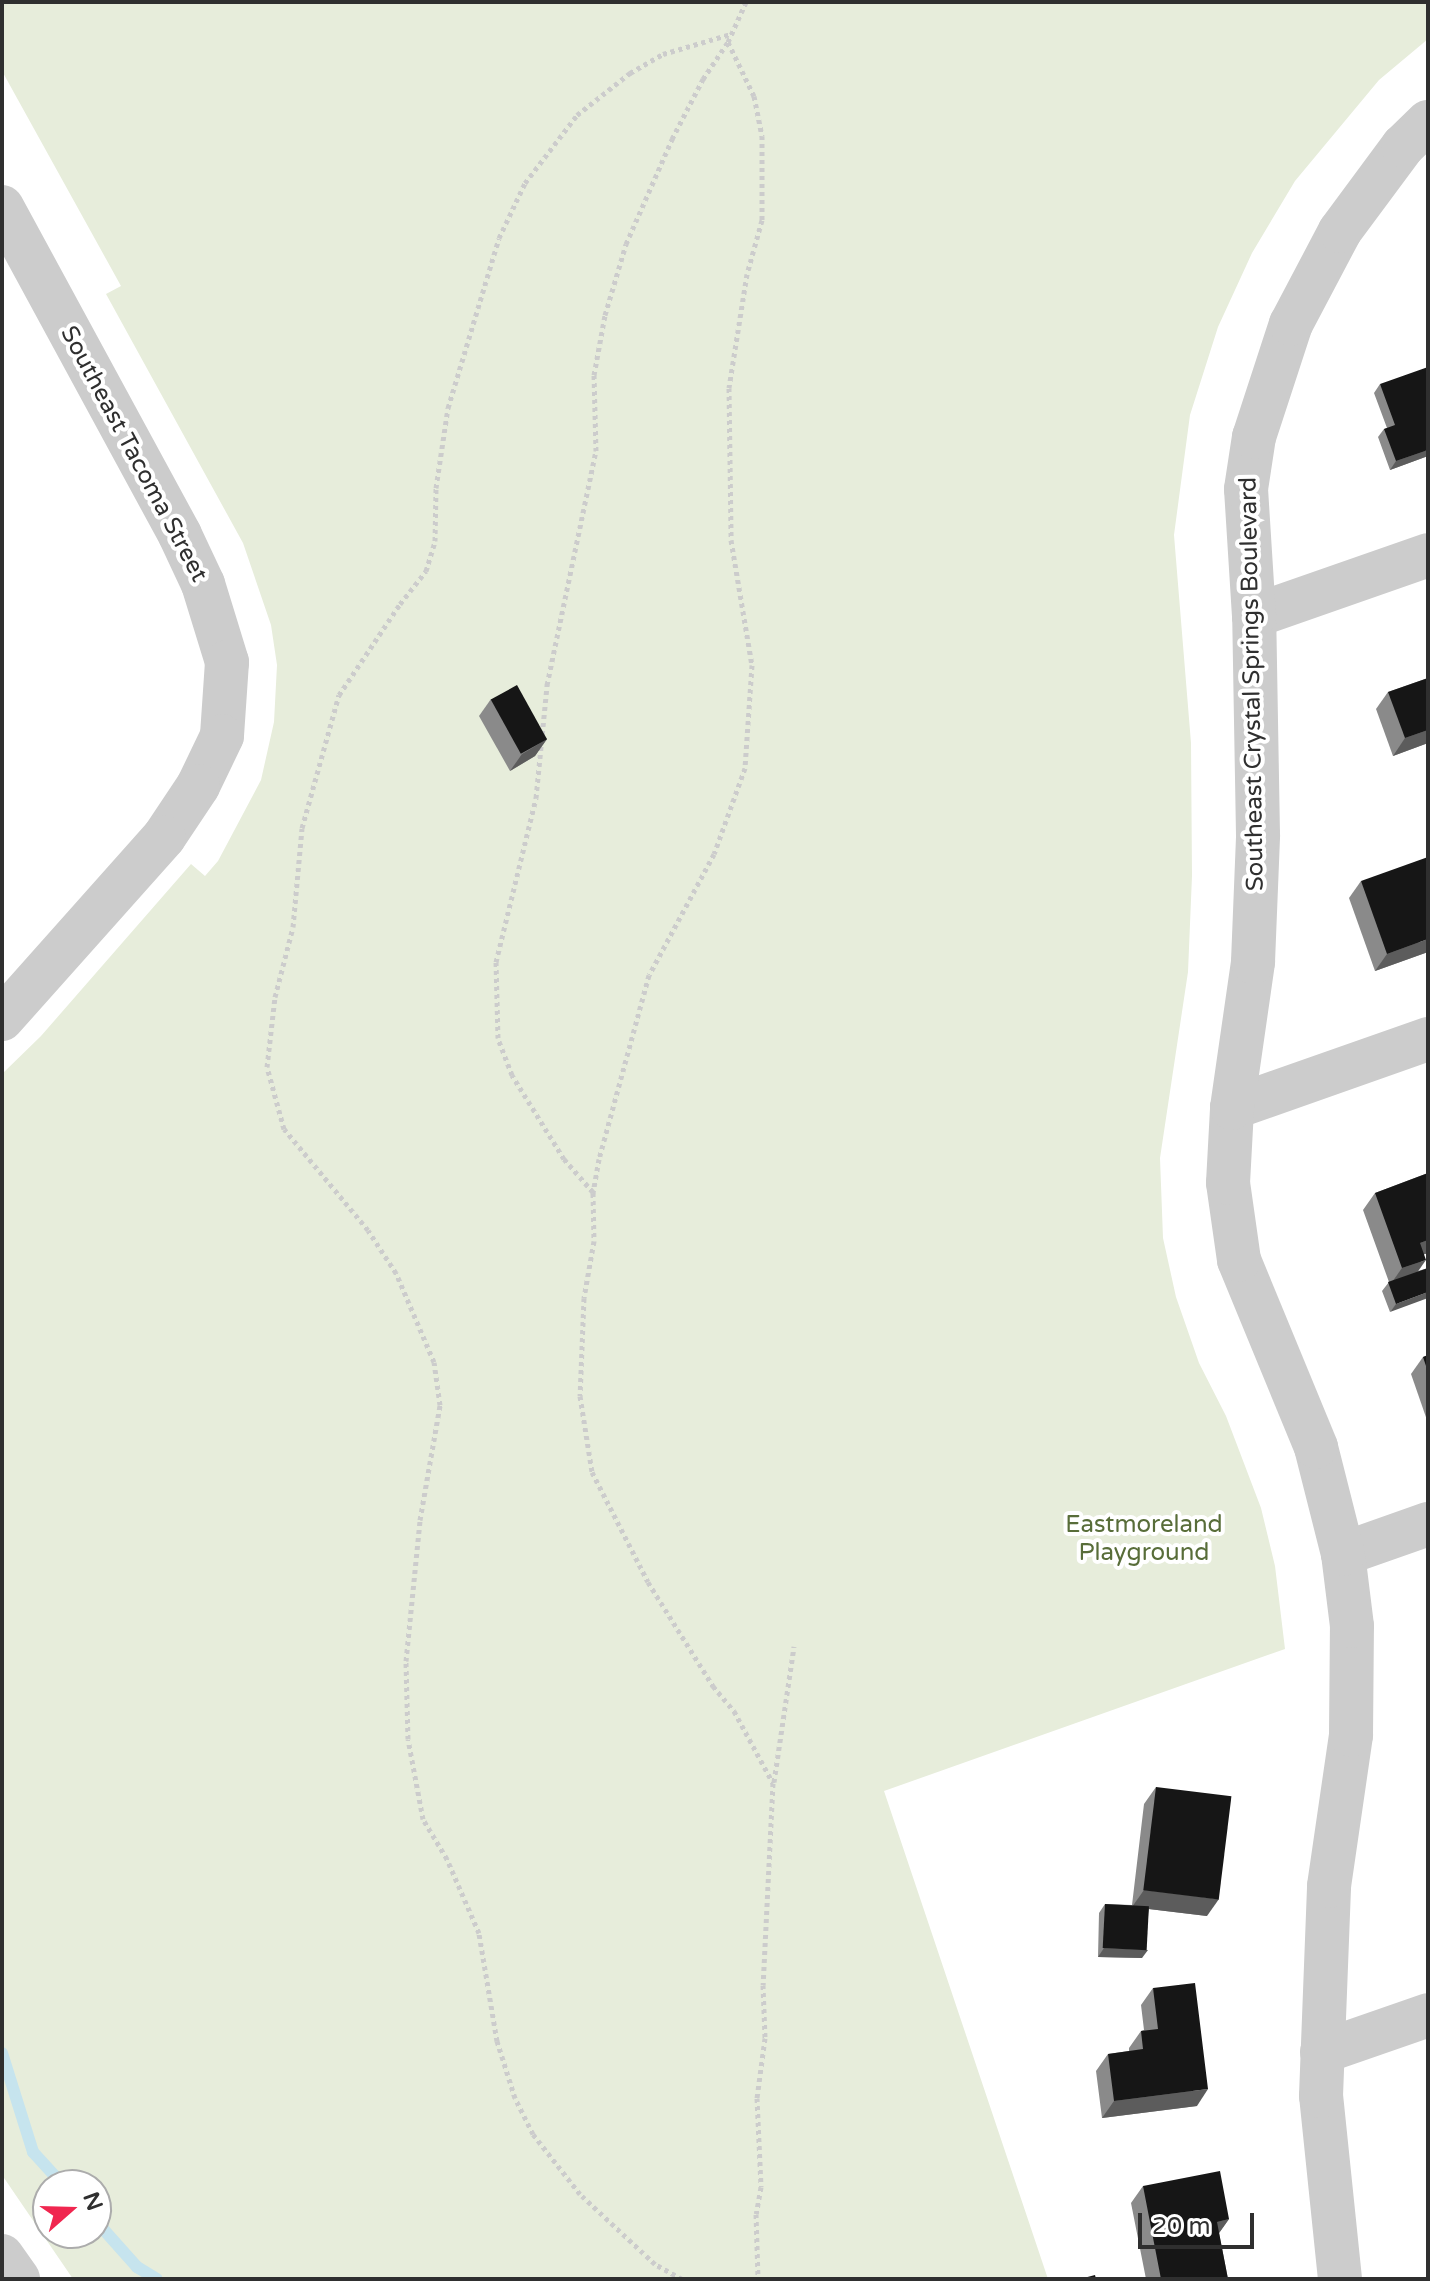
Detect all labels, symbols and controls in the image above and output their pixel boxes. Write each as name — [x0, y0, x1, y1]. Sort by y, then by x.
street label: Southeast Tacoma Street — [54, 321, 214, 587]
street label: Southeast Crystal Springs Boulevard — [1234, 477, 1270, 891]
park label: Eastmoreland Playground — [1065, 1511, 1223, 1567]
north arrow — [32, 2169, 112, 2249]
text: N — [77, 2189, 108, 2214]
scale bar — [1142, 2197, 1258, 2247]
text: 20 m — [1152, 2212, 1210, 2241]

